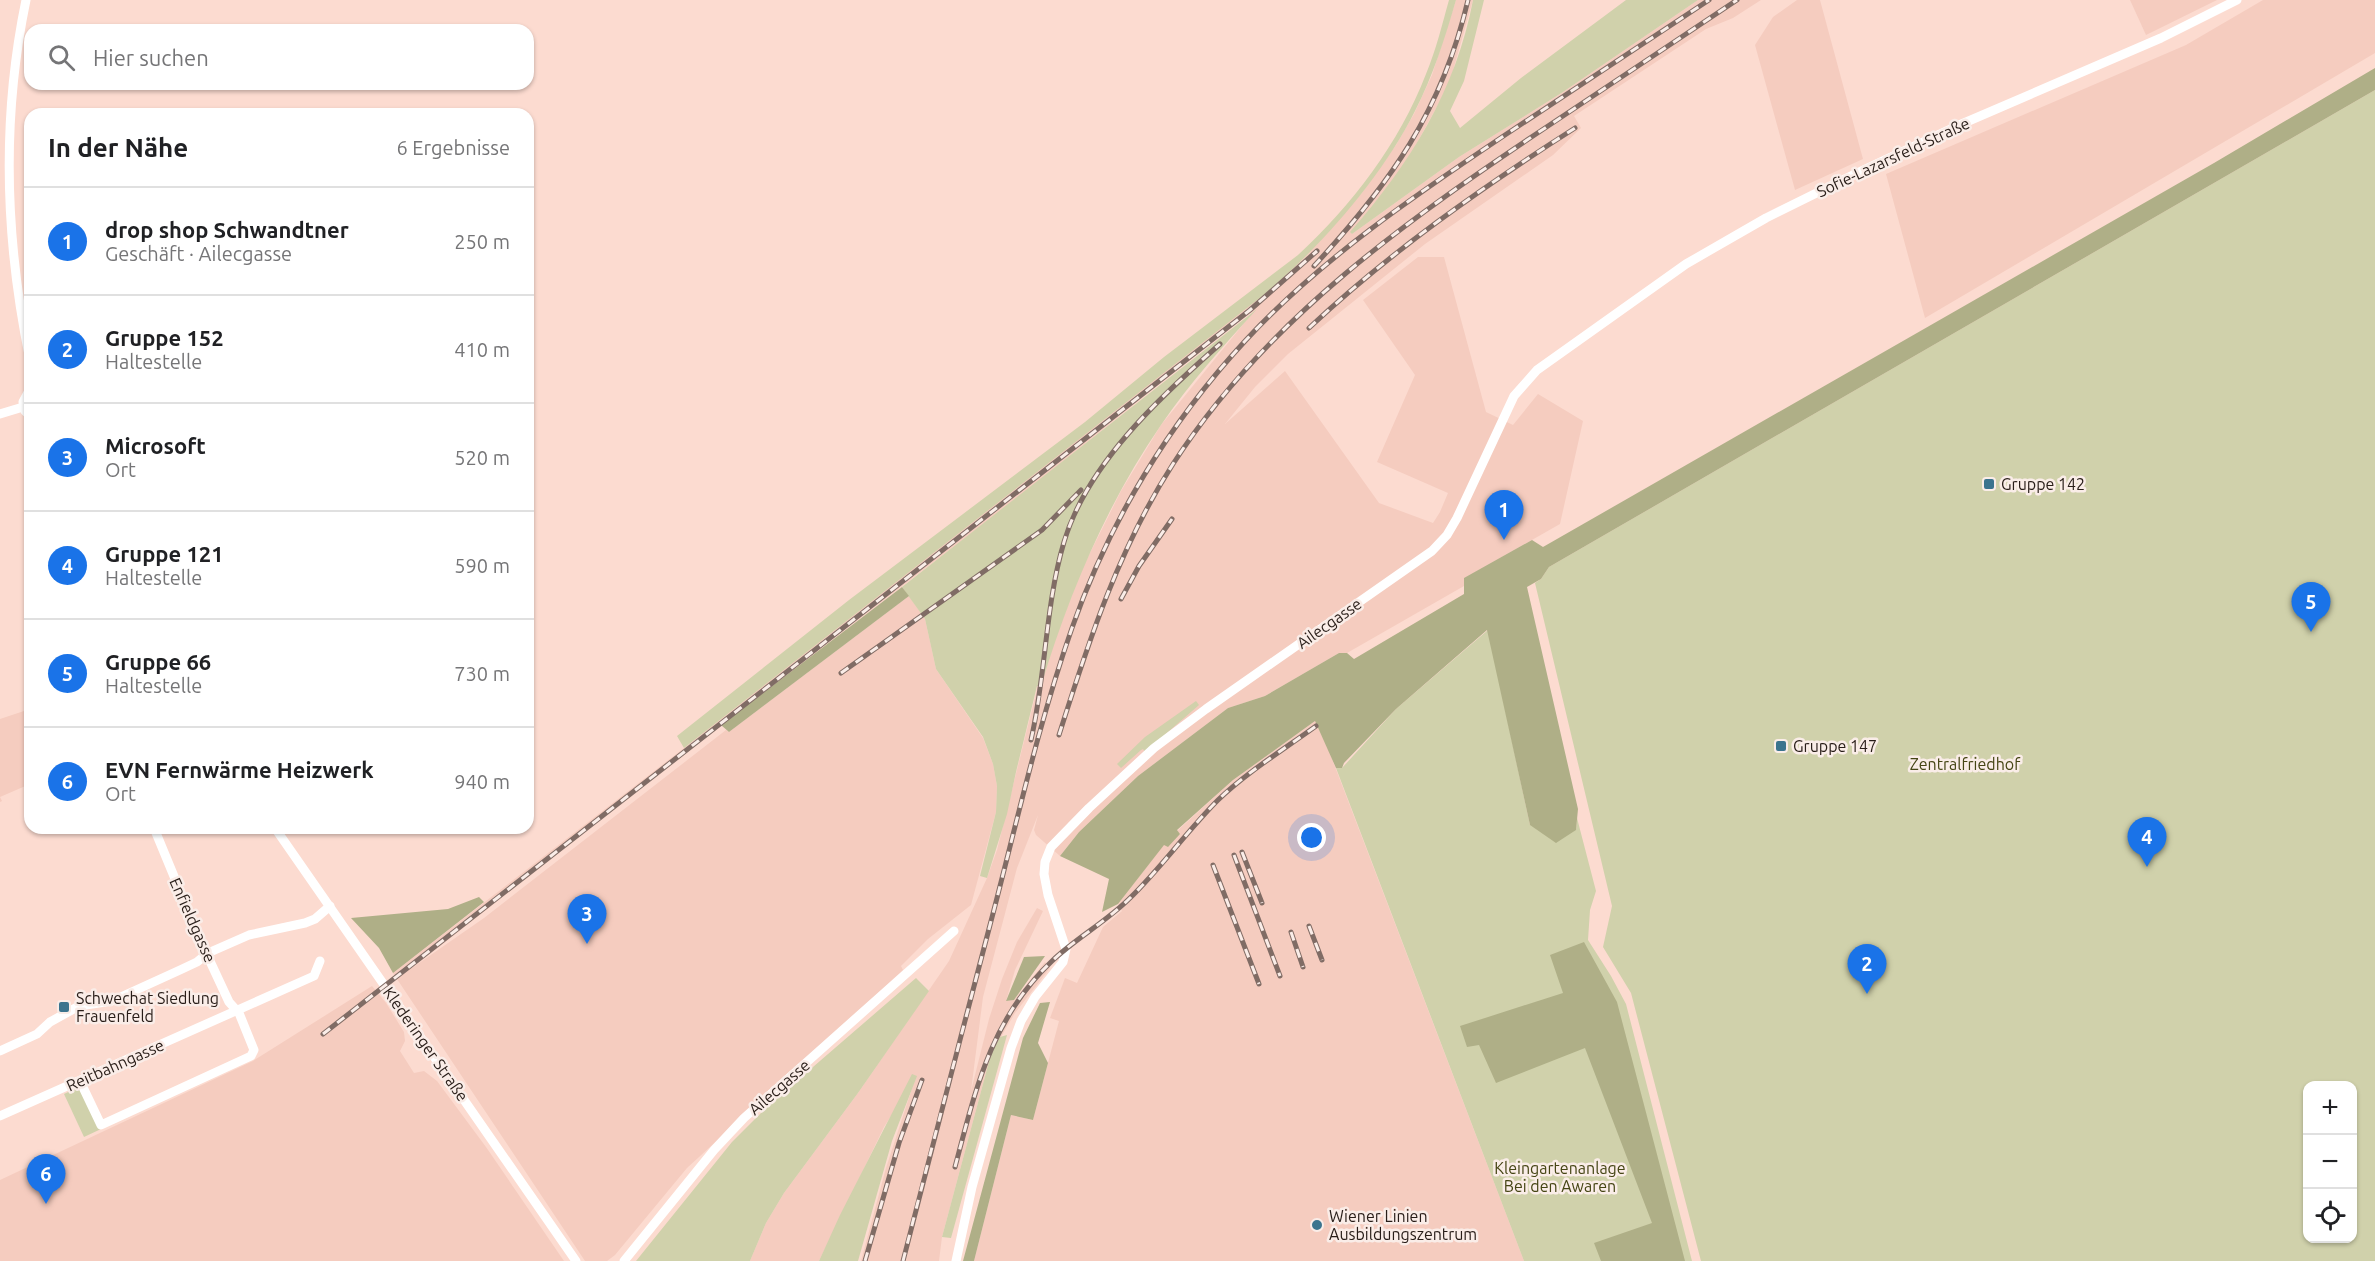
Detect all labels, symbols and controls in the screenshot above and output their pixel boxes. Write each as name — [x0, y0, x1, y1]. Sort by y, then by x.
search box — [24, 24, 534, 90]
icon: search — [45, 41, 78, 74]
text: Hier suchen — [93, 45, 209, 70]
street label: Sofie-Lazarsfeld-Straße — [1814, 114, 1972, 200]
text: In der Nähe — [48, 133, 188, 162]
text: 6 Ergebnisse — [396, 136, 510, 159]
text: drop shop Schwandtner — [105, 217, 349, 242]
text: 1 — [62, 230, 73, 253]
text: 250 m — [454, 230, 510, 253]
text: Geschäft · Ailecgasse — [105, 242, 292, 265]
text: Gruppe 152 — [105, 325, 224, 350]
text: 2 — [62, 338, 73, 361]
text: 410 m — [454, 338, 510, 361]
text: Haltestelle — [105, 350, 202, 373]
text: Microsoft — [105, 433, 206, 458]
text: 3 — [62, 446, 73, 469]
text: 520 m — [454, 446, 510, 469]
text: Ort — [105, 458, 136, 481]
place label: Gruppe 142 — [2001, 475, 2085, 493]
marker: Gruppe 142 — [1982, 477, 1996, 491]
pin: 1 — [1484, 490, 1524, 540]
text: Gruppe 121 — [105, 541, 224, 566]
text: 4 — [62, 554, 73, 577]
text: 590 m — [454, 554, 510, 577]
text: Haltestelle — [105, 566, 202, 589]
pin: 5 — [2292, 582, 2330, 632]
street label: Ailecgasse — [1293, 594, 1365, 652]
text: Gruppe 66 — [105, 649, 211, 674]
text: 5 — [62, 662, 73, 685]
text: 730 m — [454, 662, 510, 685]
text: Haltestelle — [105, 674, 202, 697]
place label: Gruppe 147 — [1793, 737, 1877, 755]
marker: Gruppe 147 — [1774, 739, 1788, 753]
park label: Zentralfriedhof — [1910, 755, 2021, 773]
text: EVN Fernwärme Heizwerk — [105, 757, 374, 782]
text: 6 — [62, 770, 73, 793]
text: 940 m — [454, 770, 510, 793]
text: Ort — [105, 782, 136, 805]
pin: 4 — [2128, 818, 2166, 867]
your location — [1297, 823, 1326, 852]
street label: Enfieldgasse — [166, 875, 220, 965]
pin: 3 — [568, 894, 606, 944]
pin: 2 — [1848, 944, 1886, 994]
street label: Klederinger Straße — [380, 983, 472, 1105]
place label: Schwechat Siedlung Frauenfeld — [76, 989, 219, 1025]
marker: Schwechat Siedlung Frauenfeld — [57, 1000, 71, 1014]
street label: Reitbahngasse — [63, 1035, 167, 1095]
street label: Ailecgasse — [745, 1056, 813, 1118]
map controls — [2303, 1081, 2357, 1243]
button: + — [2303, 1081, 2357, 1135]
button: − — [2303, 1135, 2357, 1189]
pin: 6 — [26, 1154, 66, 1204]
park label: Kleingartenanlage Bei den Awaren — [1494, 1159, 1626, 1195]
button: locate — [2303, 1189, 2357, 1243]
place label: Wiener Linien Ausbildungszentrum — [1329, 1207, 1477, 1243]
marker: Wiener Linien Ausbildungszentrum — [1310, 1218, 1324, 1232]

